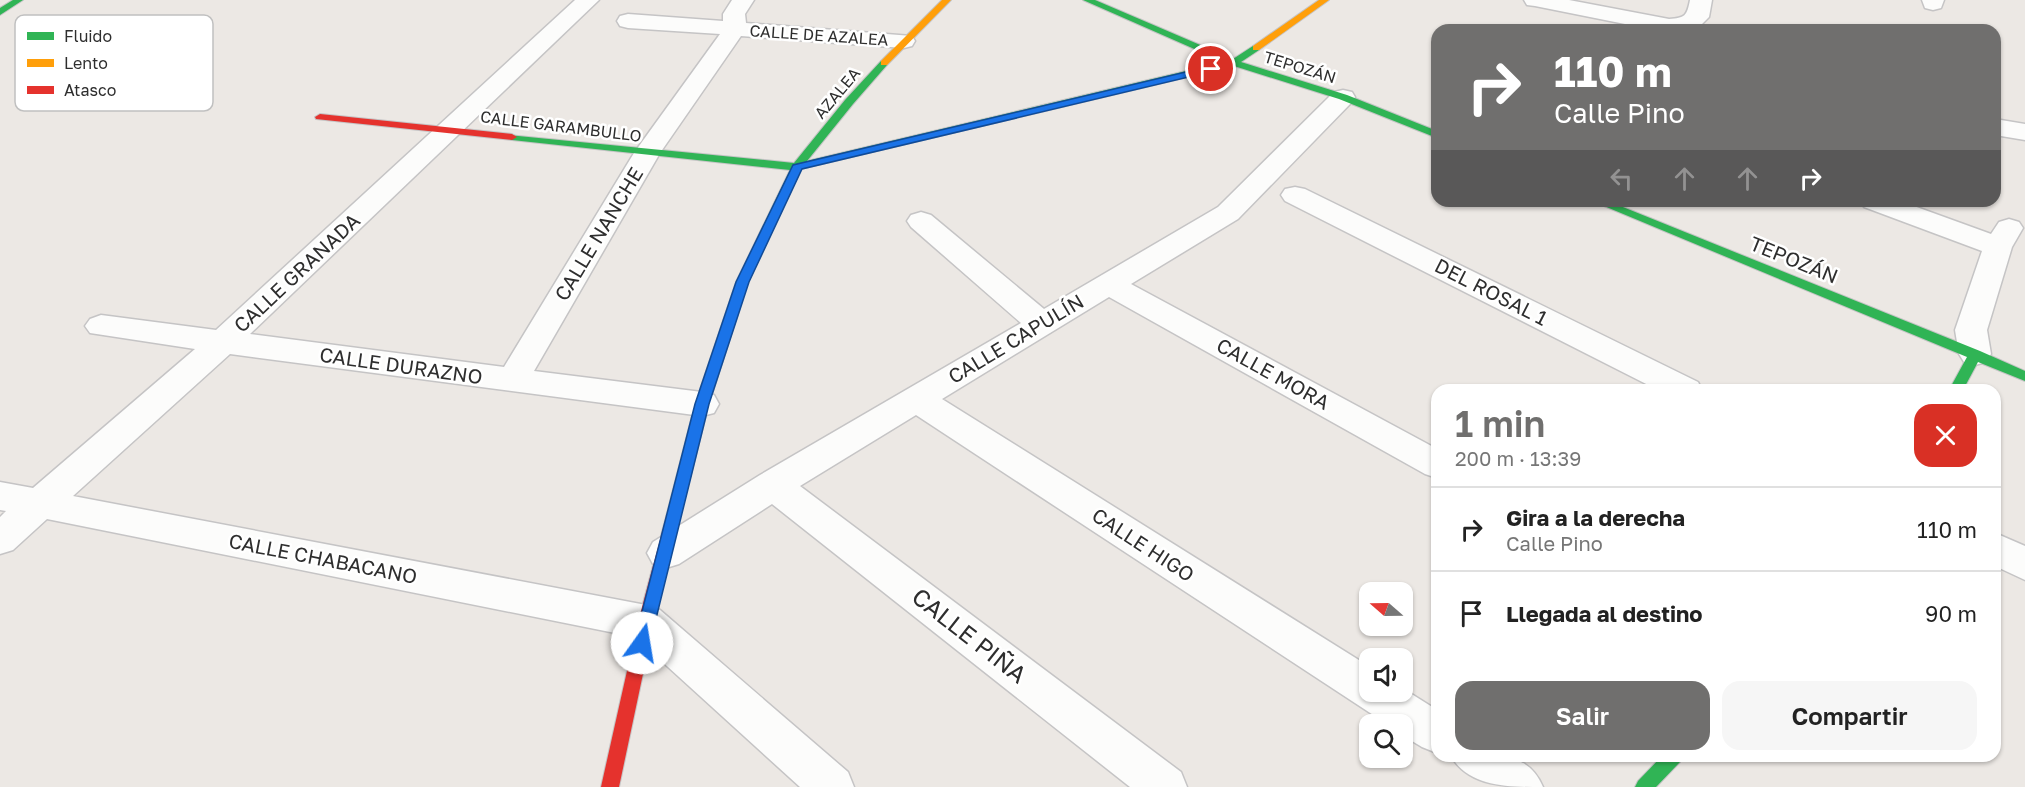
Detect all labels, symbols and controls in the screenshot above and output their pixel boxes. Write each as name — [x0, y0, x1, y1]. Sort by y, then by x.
legend — [15, 15, 213, 111]
street label: CALLE DE AZALEA — [749, 20, 889, 50]
text: Fluido — [64, 26, 112, 46]
pin — [1185, 43, 1236, 94]
text: 110 m — [1554, 46, 1672, 96]
street label: TEPOZÁN — [1262, 47, 1338, 87]
icon: right — [1455, 48, 1533, 126]
icon: arrive — [1194, 52, 1227, 85]
text: Lento — [64, 53, 108, 73]
street label: AZALEA — [810, 63, 864, 123]
text: Atasco — [64, 80, 116, 100]
text: Calle Pino — [1554, 97, 1685, 129]
street label: CALLE GARAMBULLO — [479, 106, 643, 146]
street label: CALLE NANCHE — [549, 162, 647, 305]
icon: left — [1605, 162, 1638, 195]
icon: ahead — [1668, 162, 1701, 195]
icon: ahead — [1731, 162, 1764, 195]
icon: right — [1794, 162, 1827, 195]
street label: CALLE GRANADA — [228, 208, 364, 337]
street label: TEPOZÁN — [1747, 231, 1842, 288]
street label: DEL ROSAL 1 — [1431, 252, 1552, 330]
street label: CALLE CAPULÍN — [943, 288, 1088, 388]
street label: CALLE MORA — [1213, 332, 1334, 414]
street label: CALLE DURAZNO — [318, 342, 484, 388]
text: 1 min — [1455, 402, 1545, 445]
button: close — [1914, 404, 1977, 467]
text: 200 m · 13:39 — [1455, 446, 1581, 470]
street label: CALLE HIGO — [1088, 502, 1199, 586]
text: Gira a la derecha — [1506, 504, 1685, 531]
icon: right — [1455, 513, 1488, 546]
text: 110 m — [1917, 516, 1977, 543]
street label: CALLE CHABACANO — [227, 528, 419, 588]
text: Calle Pino — [1506, 531, 1603, 555]
street label: CALLE PIÑA — [907, 581, 1033, 689]
north arrow — [1359, 582, 1413, 636]
map controls — [1359, 582, 1413, 768]
icon: arrive — [1455, 597, 1488, 630]
text: Llegada al destino — [1506, 600, 1703, 627]
text: 90 m — [1925, 600, 1977, 627]
position arrow — [610, 611, 674, 675]
button: sound — [1359, 648, 1413, 702]
button: Salir — [1455, 681, 1710, 750]
button: Compartir — [1722, 681, 1977, 750]
button: search — [1359, 714, 1413, 768]

